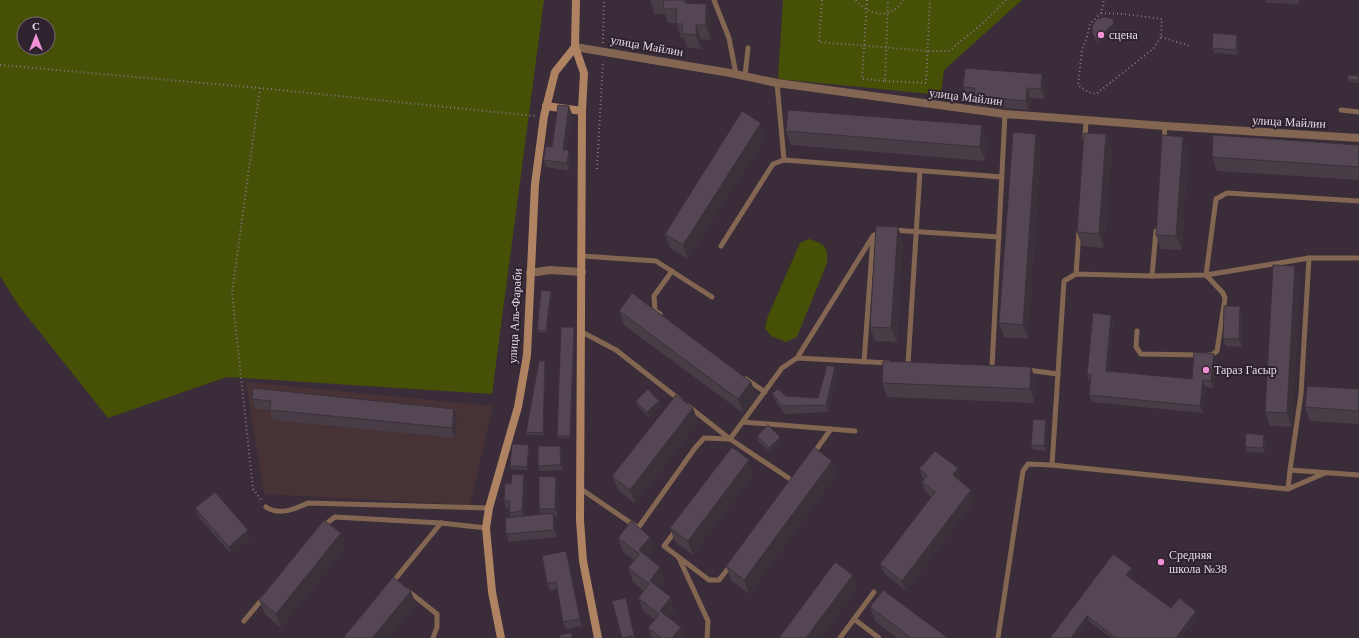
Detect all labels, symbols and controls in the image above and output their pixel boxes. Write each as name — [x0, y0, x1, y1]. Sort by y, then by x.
north arrow — [16, 16, 56, 56]
text: С — [32, 20, 40, 32]
place label: сцена — [1109, 28, 1138, 42]
marker: сцена — [1096, 30, 1106, 40]
street label: улица Майлин — [609, 33, 685, 59]
street label: улица Майлин — [928, 86, 1004, 109]
street label: улица Майлин — [1252, 113, 1327, 131]
street label: улица Аль-Фараби — [506, 267, 525, 364]
place label: Тараз Гасыр — [1214, 363, 1277, 377]
marker: Тараз Гасыр — [1201, 365, 1211, 375]
place label: Средняя школа №38 — [1169, 548, 1227, 576]
marker: Средняя школа №38 — [1156, 557, 1166, 567]

